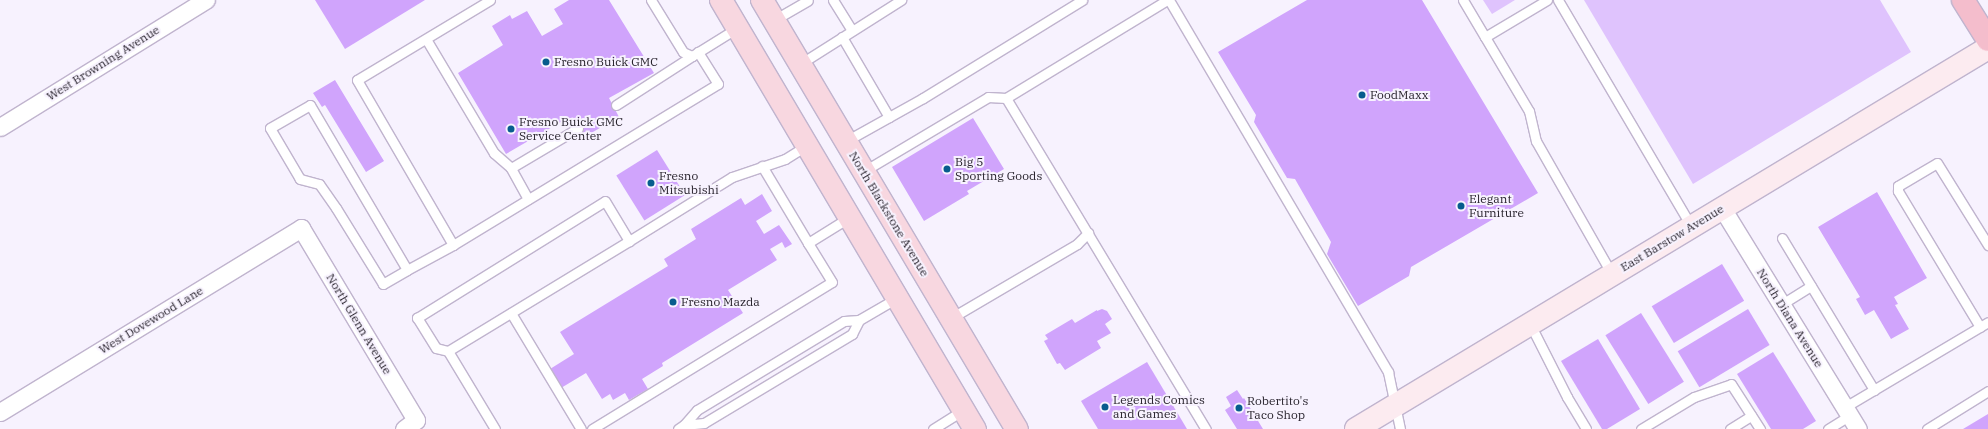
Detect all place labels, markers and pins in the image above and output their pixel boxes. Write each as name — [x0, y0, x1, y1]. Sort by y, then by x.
place label: Fresno Buick GMC — [554, 55, 658, 69]
marker: Fresno Buick GMC — [541, 57, 551, 67]
place label: FoodMaxx — [1370, 88, 1429, 102]
marker: FoodMaxx — [1357, 90, 1367, 100]
place label: Fresno Buick GMC Service Center — [519, 115, 623, 143]
marker: Fresno Buick GMC Service Center — [506, 124, 516, 134]
place label: Big 5 Sporting Goods — [955, 155, 1042, 183]
marker: Big 5 Sporting Goods — [942, 164, 952, 174]
place label: Fresno Mitsubishi — [659, 169, 719, 197]
marker: Fresno Mitsubishi — [646, 178, 656, 188]
place label: Elegant Furniture — [1469, 192, 1524, 220]
marker: Elegant Furniture — [1456, 201, 1466, 211]
place label: Fresno Mazda — [681, 295, 760, 309]
marker: Fresno Mazda — [668, 297, 678, 307]
place label: Legends Comics and Games — [1113, 393, 1205, 421]
place label: Robertito's Taco Shop — [1247, 394, 1308, 422]
marker: Legends Comics and Games — [1100, 402, 1110, 412]
marker: Robertito's Taco Shop — [1234, 403, 1244, 413]

